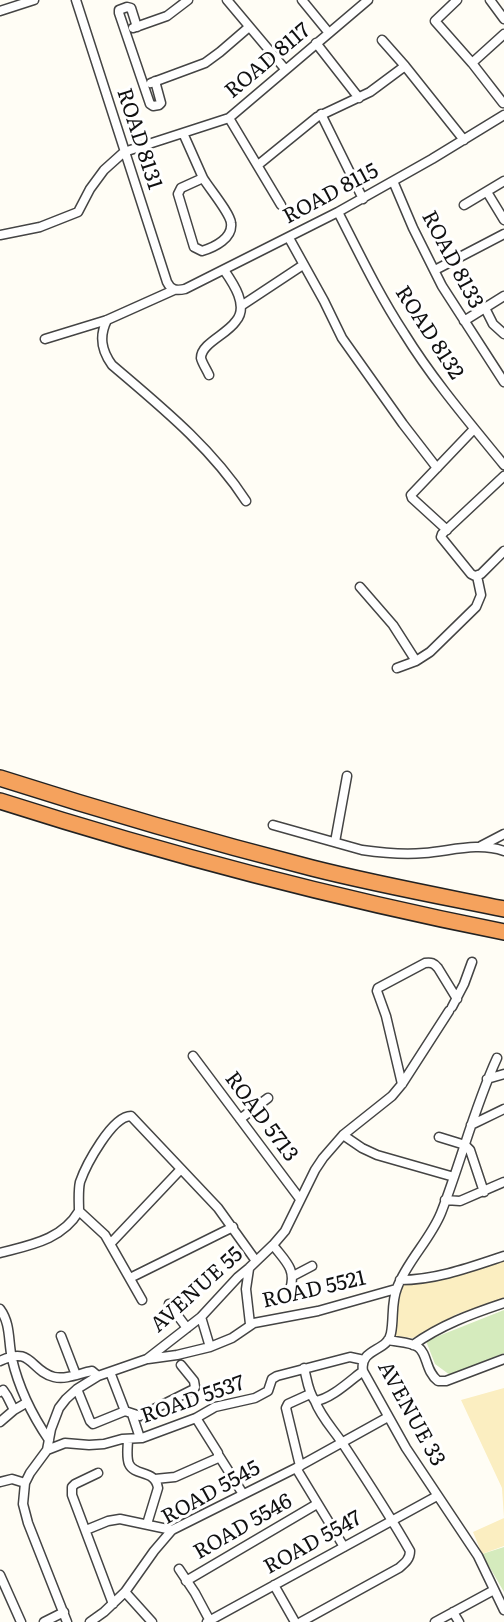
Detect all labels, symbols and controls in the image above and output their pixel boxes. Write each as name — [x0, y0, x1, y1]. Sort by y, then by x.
street label: ROAD 8117 — [220, 18, 316, 104]
street label: ROAD 8131 — [111, 85, 167, 193]
street label: ROAD 8115 — [279, 158, 383, 230]
street label: ROAD 8133 — [416, 207, 488, 313]
street label: ROAD 8132 — [389, 281, 469, 385]
street label: ROAD 5713 — [219, 1067, 303, 1167]
street label: AVENUE 55 — [146, 1242, 248, 1338]
street label: ROAD 5521 — [260, 1266, 368, 1314]
street label: AVENUE 33 — [372, 1357, 450, 1471]
street label: ROAD 5537 — [138, 1371, 248, 1429]
street label: ROAD 5545 — [157, 1456, 265, 1530]
street label: ROAD 5546 — [189, 1489, 297, 1565]
street label: ROAD 5547 — [260, 1506, 366, 1580]

